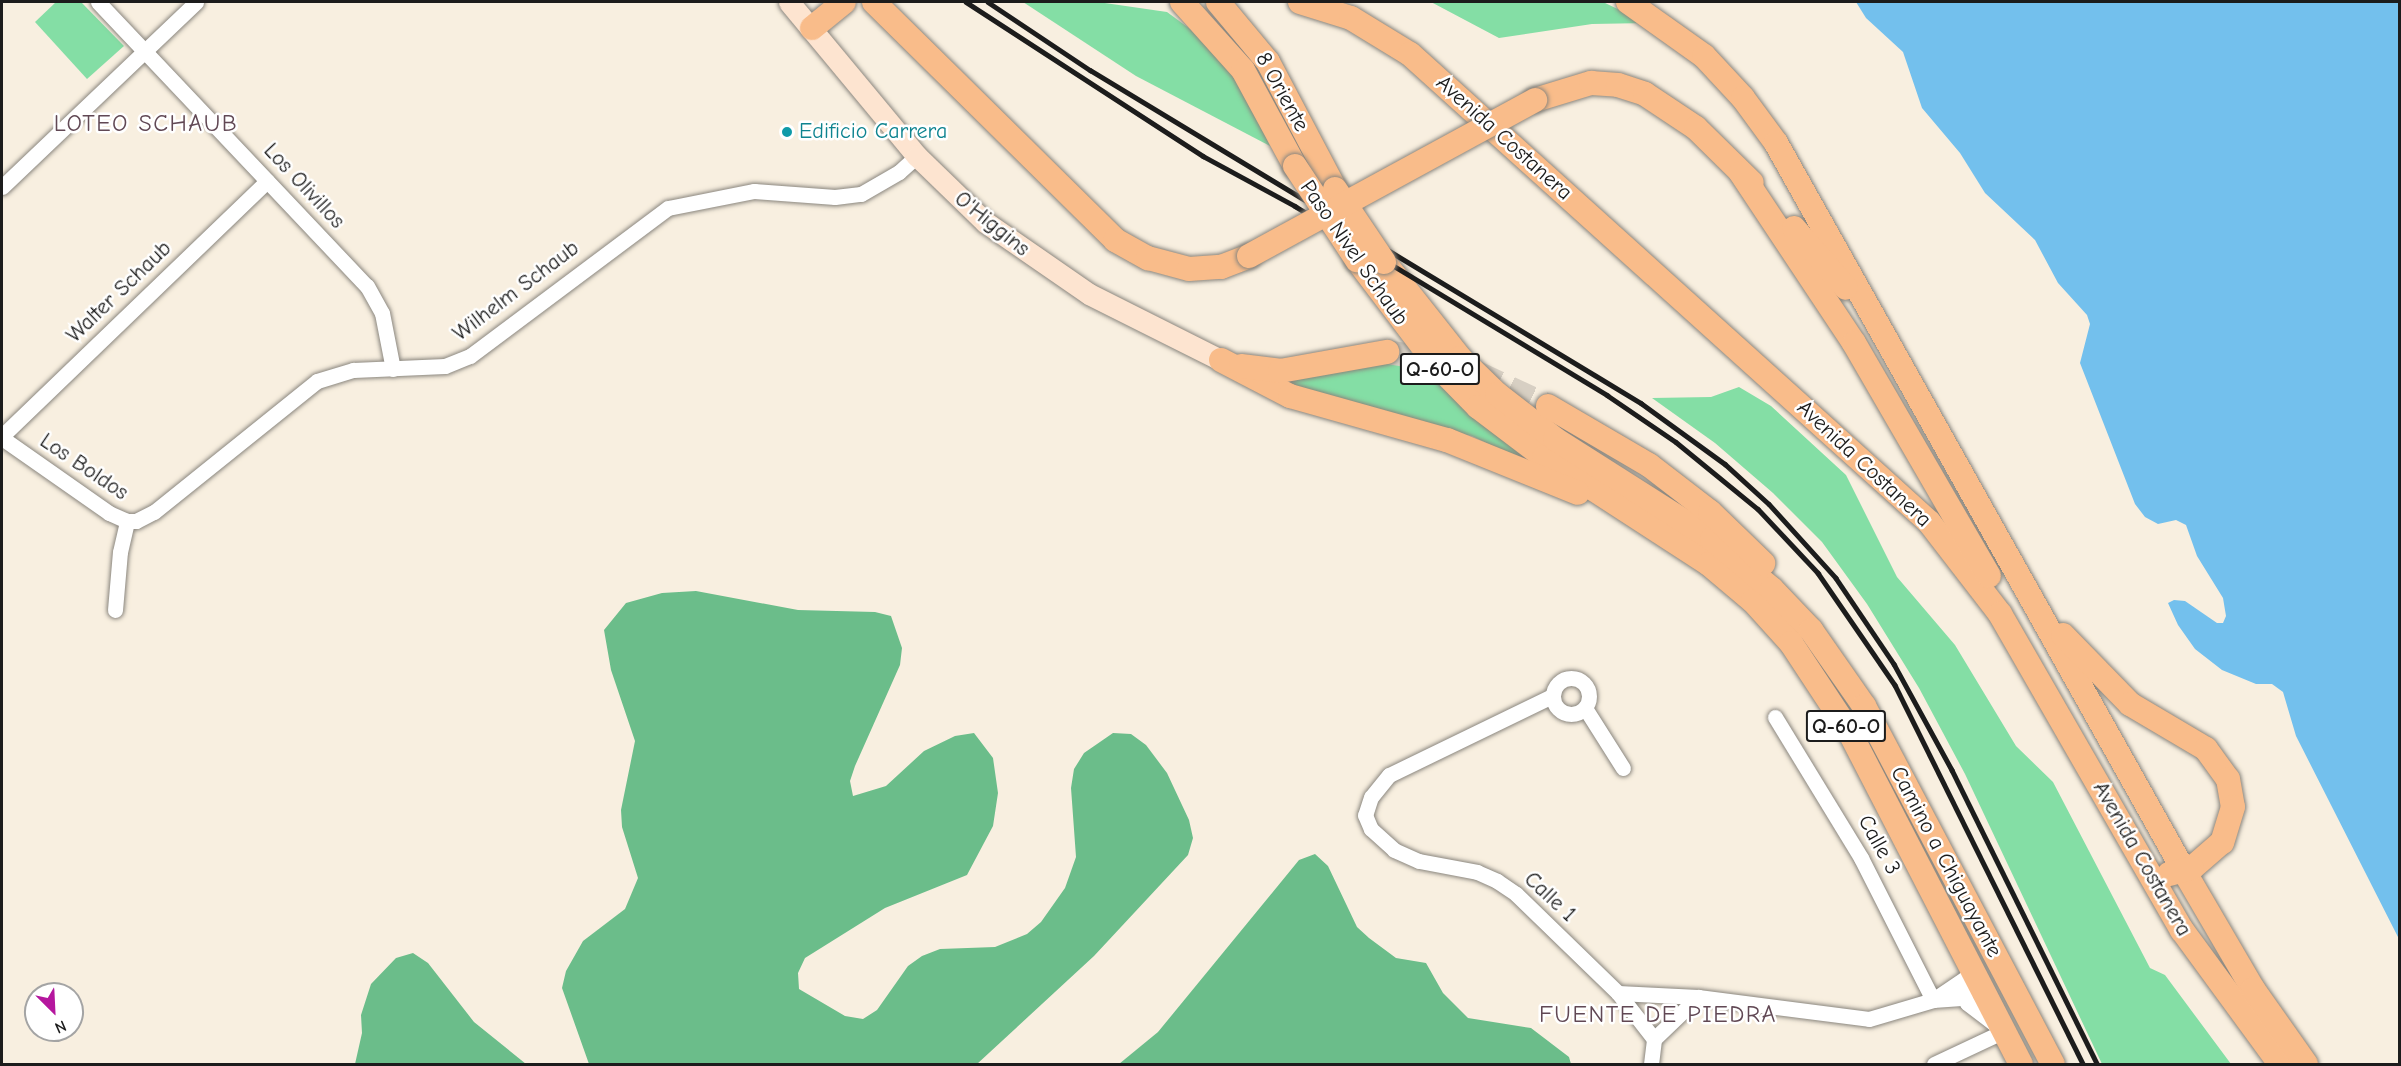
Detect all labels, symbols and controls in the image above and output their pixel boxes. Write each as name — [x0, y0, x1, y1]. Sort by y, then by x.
street label: 8 Oriente — [1250, 48, 1314, 136]
street label: Avenida Costanera — [1430, 70, 1578, 206]
district label: LOTEO SCHAUB — [54, 110, 238, 138]
place label: Edificio Carrera — [799, 119, 947, 145]
marker: Edificio Carrera — [780, 125, 794, 139]
street label: Los Olivillos — [258, 138, 350, 234]
street label: Paso Nivel Schaub — [1294, 175, 1414, 331]
street label: O'Higgins — [949, 186, 1035, 262]
street label: Walter Schaub — [61, 235, 177, 349]
street label: Wilhelm Schaub — [448, 235, 584, 347]
road number: Q-60-O — [1400, 351, 1480, 387]
street label: Avenida Costanera — [1791, 395, 1937, 533]
street label: Los Boldos — [35, 428, 133, 506]
road number: Q-60-O — [1806, 708, 1886, 744]
street label: Camino a Chiguayante — [1885, 762, 2007, 962]
street label: Avenida Costanera — [2087, 777, 2197, 941]
street label: Calle 3 — [1852, 811, 1906, 879]
street label: Calle 1 — [1518, 866, 1582, 928]
north arrow — [24, 982, 84, 1042]
district label: FUENTE DE PIEDRA — [1539, 1001, 1777, 1029]
text: N — [52, 1016, 69, 1037]

